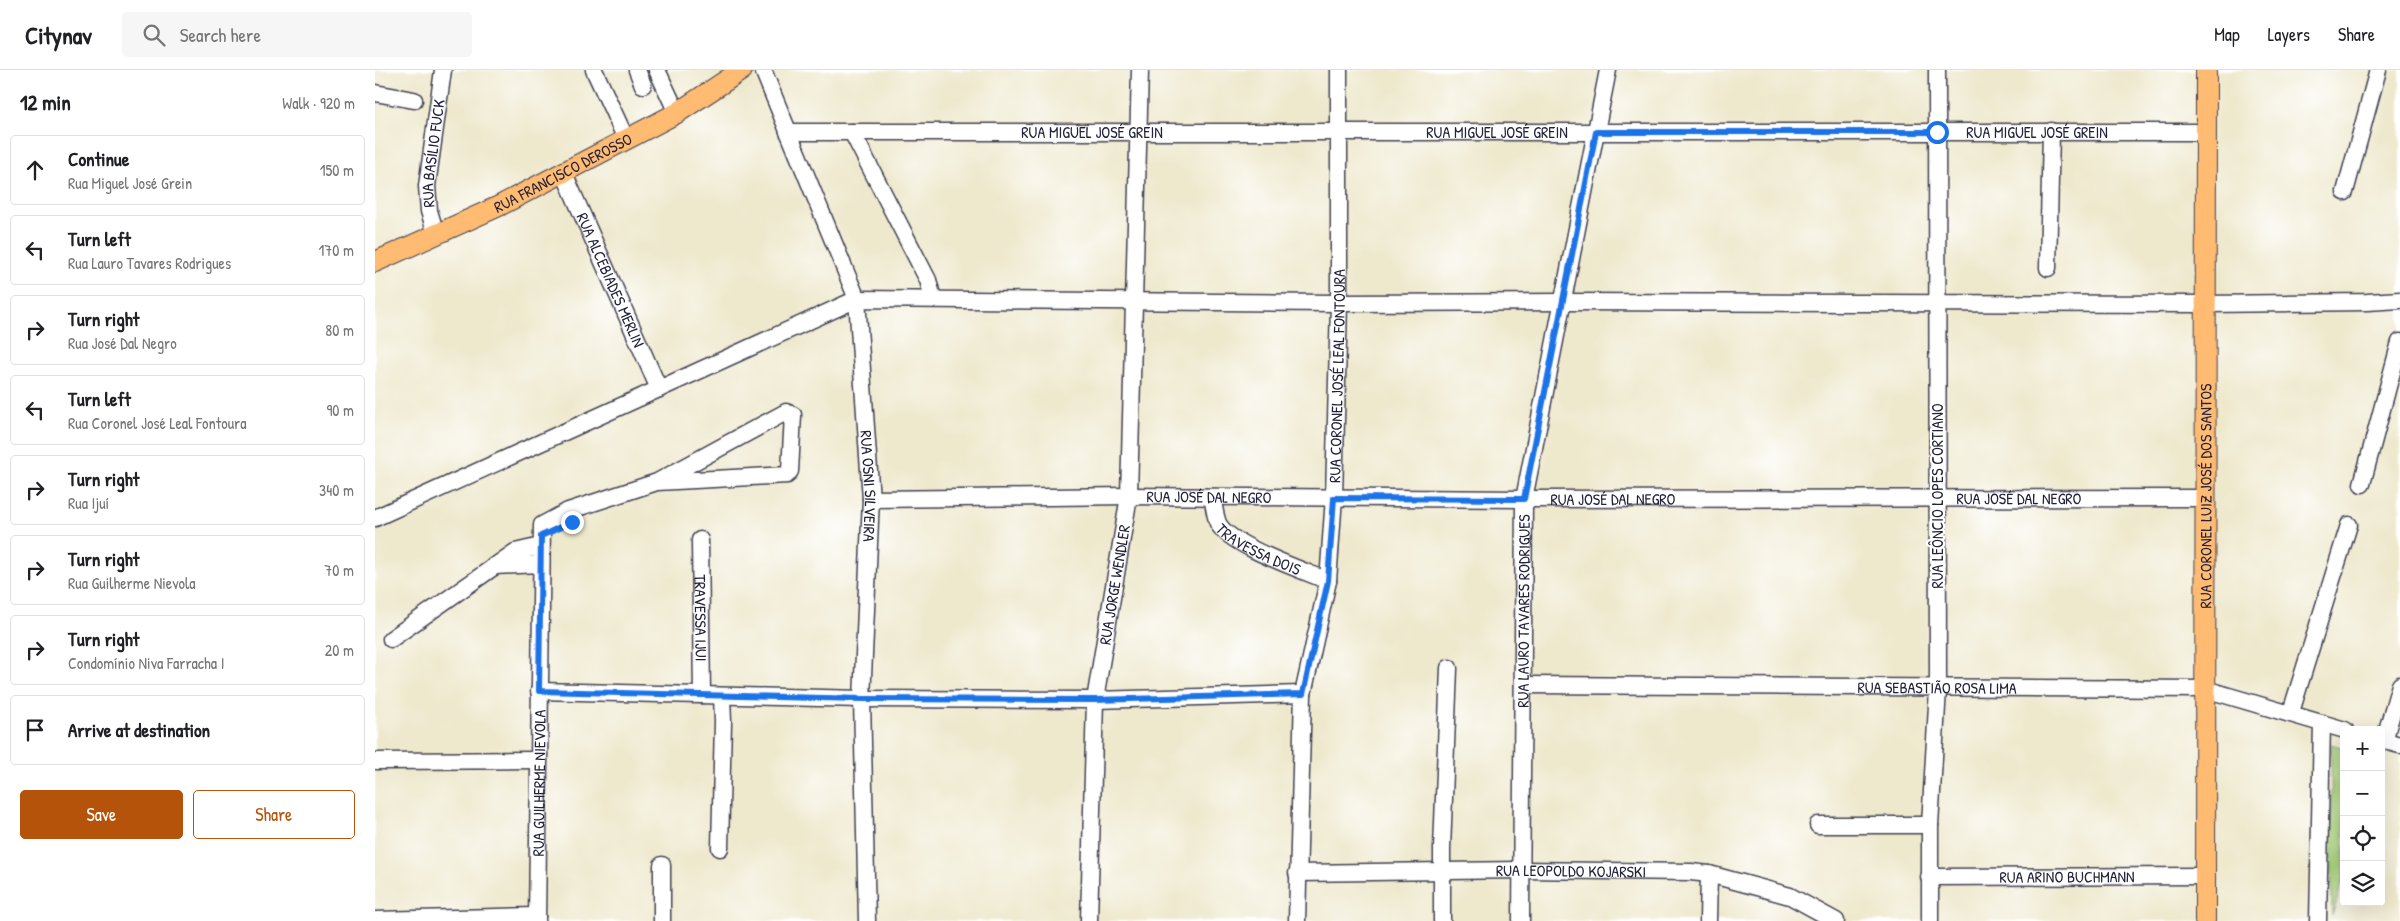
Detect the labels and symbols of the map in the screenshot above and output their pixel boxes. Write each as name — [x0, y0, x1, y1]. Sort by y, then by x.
street label: RUA BASÍLIO FUCK — [416, 97, 450, 208]
street label: RUA MIGUEL JOSÉ GREIN — [1021, 121, 1163, 143]
street label: RUA MIGUEL JOSÉ GREIN — [1426, 121, 1568, 143]
route start — [1926, 121, 1949, 144]
street label: RUA MIGUEL JOSÉ GREIN — [1966, 121, 2108, 143]
street label: RUA FRANCISCO DEROSSO — [490, 127, 636, 218]
street label: RUA ALCEBIADES MERLIN — [572, 209, 650, 351]
street label: RUA CORONEL JOSÉ LEAL FONTOURA — [1323, 269, 1350, 483]
street label: RUA CORONEL LUIZ JOSÉ DOS SANTOS — [2194, 383, 2217, 609]
street label: RUA LEÔNCIO LOPES CORTIANO — [1926, 403, 1948, 589]
street label: RUA OSNI SILVEIRA — [855, 429, 882, 543]
street label: RUA JOSÉ DAL NEGRO — [1146, 485, 1272, 508]
street label: RUA JOSÉ DAL NEGRO — [1956, 487, 2082, 509]
street label: RUA JOSÉ DAL NEGRO — [1550, 488, 1676, 510]
route end — [561, 511, 584, 534]
street label: RUA LAURO TAVARES RODRIGUES — [1512, 514, 1535, 708]
street label: TRAVESSA DOIS — [1211, 518, 1305, 580]
street label: RUA JORGE WENDLER — [1093, 523, 1135, 646]
street label: TRAVESSA IJUI — [689, 574, 713, 662]
street label: RUA SEBASTIÃO ROSA LIMA — [1857, 676, 2017, 699]
street label: RUA GUILHERME NIEVOLA — [527, 709, 551, 857]
street label: RUA LEOPOLDO KOJARSKI — [1496, 859, 1646, 882]
street label: RUA ARINO BUCHMANN — [1999, 865, 2135, 888]

